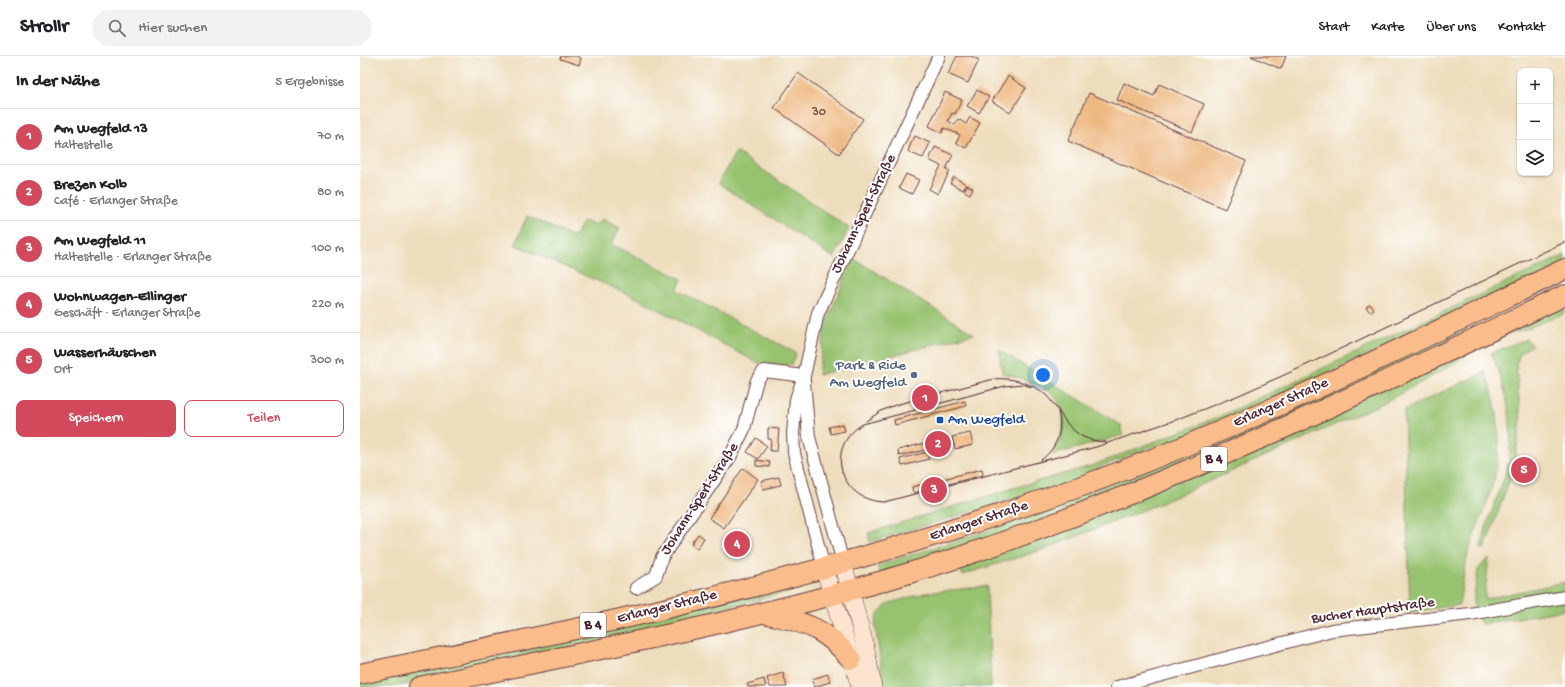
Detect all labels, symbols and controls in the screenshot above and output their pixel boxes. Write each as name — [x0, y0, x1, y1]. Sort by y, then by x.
search box — [92, 10, 372, 46]
text: Strollr — [20, 16, 68, 39]
icon: search — [106, 17, 128, 39]
text: Hier suchen — [138, 19, 207, 37]
text: Start — [1319, 19, 1349, 36]
text: Karte — [1371, 19, 1405, 36]
text: Über uns — [1427, 19, 1476, 36]
text: Kontakt — [1498, 19, 1545, 36]
map controls — [1517, 68, 1553, 176]
button: + — [1517, 68, 1553, 104]
text: In der Nähe — [16, 72, 99, 92]
text: 5 Ergebnisse — [275, 75, 344, 90]
button: − — [1517, 104, 1553, 140]
house number: 30 — [811, 105, 827, 120]
text: Am Wegfeld 13 — [54, 120, 148, 138]
text: 1 — [26, 129, 32, 144]
text: 70 m — [318, 129, 344, 144]
text: Haltestelle — [54, 138, 113, 153]
button: layers — [1517, 140, 1553, 176]
street label: Johann-Sperl-Straße — [827, 151, 901, 276]
text: Brezen Kolb — [54, 176, 127, 194]
text: 2 — [26, 185, 32, 200]
text: 80 m — [317, 185, 344, 200]
text: Café · Erlanger Straße — [54, 194, 178, 209]
text: Am Wegfeld 11 — [54, 232, 146, 250]
text: 3 — [26, 241, 32, 256]
text: 100 m — [312, 241, 344, 256]
text: Haltestelle · Erlanger Straße — [54, 250, 212, 265]
text: Wohnwagen-Ellinger — [54, 288, 186, 306]
text: 4 — [26, 297, 32, 312]
text: 220 m — [312, 297, 344, 312]
text: Geschäft · Erlanger Straße — [54, 306, 200, 321]
text: Wasserhäuschen — [54, 344, 156, 362]
text: 5 — [26, 353, 32, 368]
text: 300 m — [310, 353, 344, 368]
place label: Park & Ride Am Wegfeld — [829, 357, 907, 392]
text: Ort — [54, 362, 72, 377]
your location — [1033, 365, 1053, 385]
marker: Park & Ride Am Wegfeld — [909, 370, 919, 380]
street label: Erlanger Straße — [1231, 374, 1332, 432]
pin: 1 — [912, 383, 938, 413]
button: Speichern — [16, 400, 176, 437]
button: Teilen — [184, 400, 344, 437]
place label: Am Wegfeld — [948, 411, 1026, 429]
marker: Am Wegfeld — [935, 415, 945, 425]
pin: 2 — [925, 429, 951, 459]
street label: Johann-Sperl-Straße — [657, 439, 743, 558]
road number: B 4 — [1201, 447, 1227, 471]
pin: 5 — [1511, 455, 1537, 485]
pin: 3 — [921, 475, 947, 505]
street label: Erlanger Straße — [928, 497, 1031, 545]
pin: 4 — [724, 529, 750, 559]
street label: Erlanger Straße — [615, 586, 719, 628]
street label: Bucher Hauptstraße — [1309, 593, 1436, 629]
road number: B 4 — [580, 613, 606, 637]

